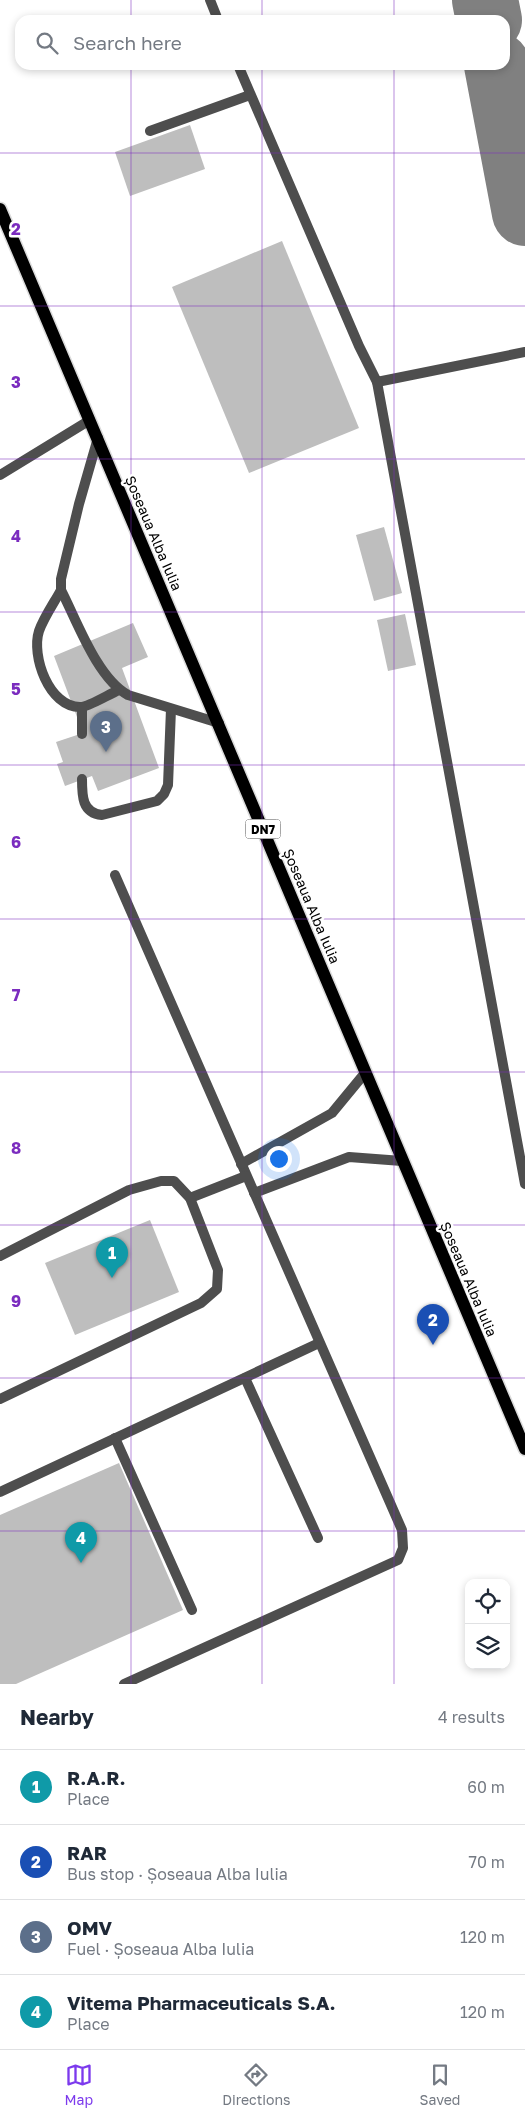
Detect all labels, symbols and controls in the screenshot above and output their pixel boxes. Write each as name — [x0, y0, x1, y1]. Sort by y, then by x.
search box — [15, 15, 510, 70]
icon: search — [33, 29, 61, 57]
text: Search here — [73, 31, 182, 54]
text: 2 — [11, 219, 21, 239]
text: 3 — [11, 372, 21, 392]
street label: Șoseaua Alba Iulia — [122, 473, 186, 593]
text: 4 — [11, 526, 21, 546]
text: 5 — [11, 679, 21, 699]
pin: 3 — [90, 711, 122, 752]
road number: DN7 — [246, 820, 280, 839]
text: 6 — [11, 832, 21, 852]
street label: Șoseaua Alba Iulia — [280, 846, 344, 966]
text: 7 — [12, 985, 21, 1005]
text: 8 — [11, 1138, 21, 1158]
your location — [266, 1146, 292, 1172]
street label: Șoseaua Alba Iulia — [437, 1219, 501, 1339]
pin: 1 — [96, 1237, 128, 1278]
text: 9 — [11, 1291, 21, 1311]
pin: 2 — [417, 1304, 449, 1345]
pin: 4 — [65, 1522, 97, 1563]
map controls — [465, 1579, 510, 1669]
button: locate — [465, 1579, 510, 1624]
button: layers — [465, 1624, 510, 1669]
text: Nearby — [20, 1704, 94, 1730]
text: 4 results — [438, 1707, 505, 1727]
text: R.A.R. — [67, 1766, 126, 1789]
text: 1 — [32, 1777, 40, 1797]
text: 60 m — [467, 1777, 505, 1797]
text: Place — [67, 1789, 110, 1809]
text: RAR — [67, 1841, 107, 1864]
text: 2 — [31, 1852, 41, 1872]
text: 70 m — [468, 1852, 505, 1872]
text: Bus stop · Șoseaua Alba Iulia — [67, 1864, 288, 1884]
text: OMV — [67, 1916, 112, 1939]
text: 3 — [31, 1927, 41, 1947]
text: 120 m — [460, 1927, 505, 1947]
text: Fuel · Șoseaua Alba Iulia — [67, 1939, 254, 1959]
text: Vitema Pharmaceuticals S.A. — [67, 1991, 336, 2014]
text: 4 — [31, 2002, 41, 2022]
text: 120 m — [460, 2002, 505, 2022]
text: Place — [67, 2014, 110, 2034]
tab: Map — [65, 2061, 93, 2108]
tab: Directions — [222, 2061, 291, 2108]
tab: Saved — [420, 2061, 460, 2108]

